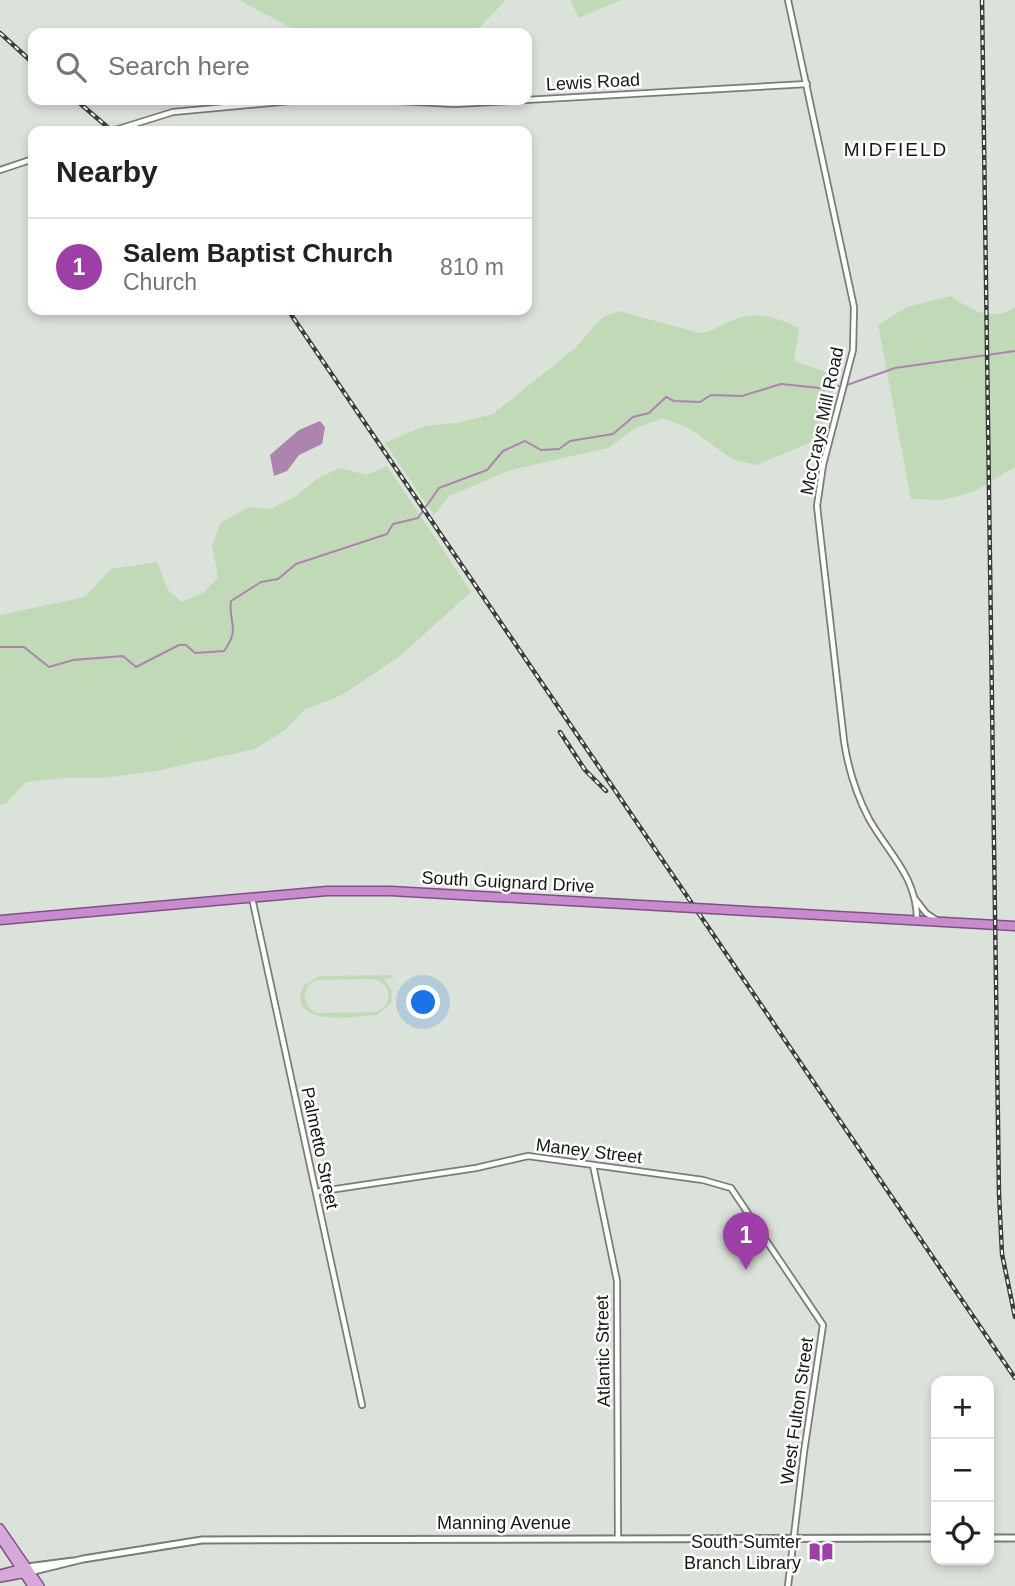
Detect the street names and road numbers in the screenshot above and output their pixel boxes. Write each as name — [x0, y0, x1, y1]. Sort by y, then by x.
street label: Lewis Road — [546, 70, 640, 94]
street label: McCrays Mill Road — [797, 345, 847, 497]
street label: South Guignard Drive — [421, 867, 595, 897]
street label: Palmetto Street — [297, 1085, 343, 1211]
street label: Maney Street — [535, 1135, 643, 1167]
street label: Atlantic Street — [592, 1295, 614, 1407]
street label: West Fulton Street — [777, 1336, 817, 1486]
street label: Manning Avenue — [437, 1513, 571, 1533]

